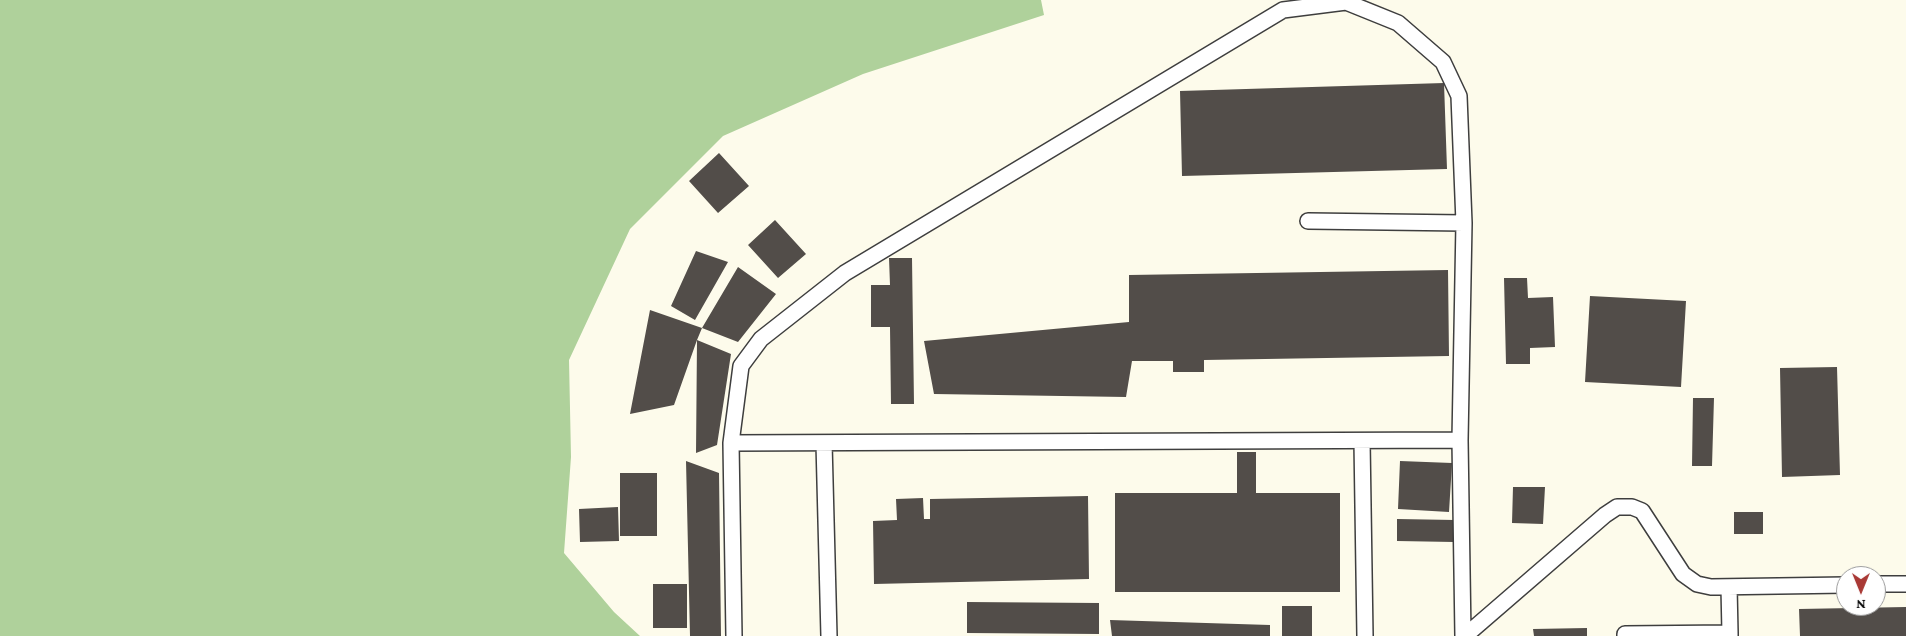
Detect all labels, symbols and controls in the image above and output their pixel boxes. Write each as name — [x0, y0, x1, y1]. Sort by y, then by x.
north arrow — [1836, 566, 1886, 616]
text: N — [1856, 597, 1866, 613]

